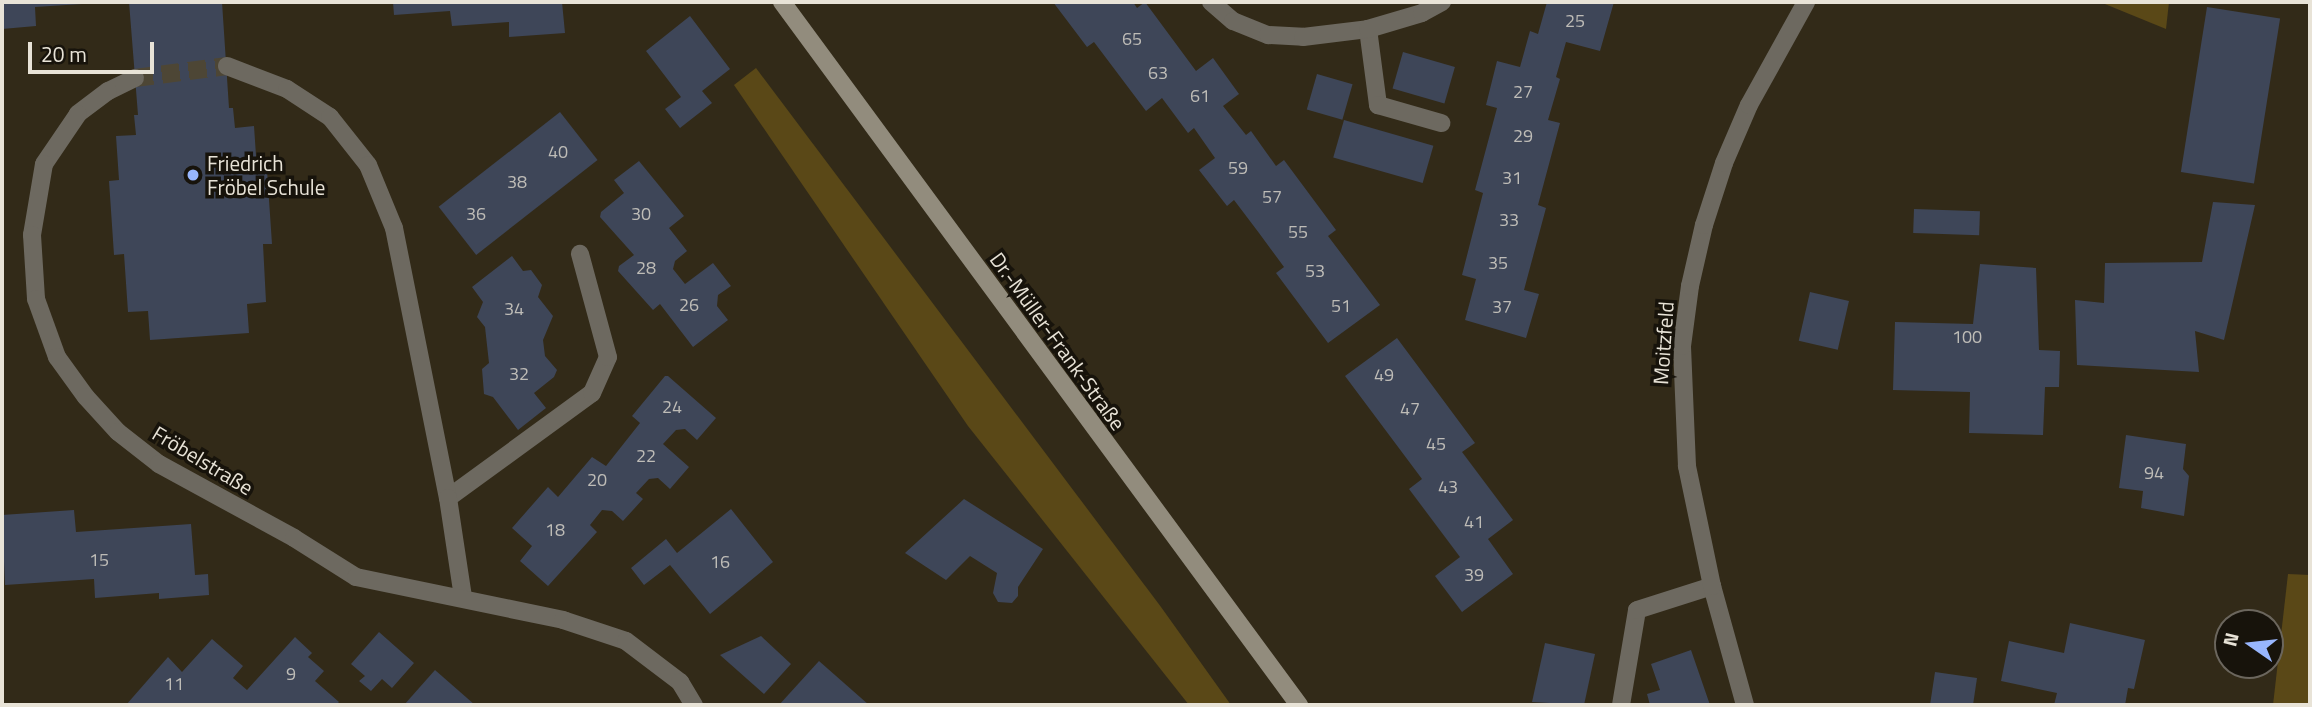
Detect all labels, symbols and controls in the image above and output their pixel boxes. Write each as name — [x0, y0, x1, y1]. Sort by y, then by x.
house number: 25 — [1565, 10, 1585, 32]
scale bar — [32, 28, 158, 72]
house number: 65 — [1122, 28, 1142, 50]
text: 20 m — [41, 38, 87, 70]
house number: 63 — [1148, 62, 1168, 84]
house number: 27 — [1513, 81, 1533, 103]
house number: 61 — [1190, 85, 1210, 107]
house number: 29 — [1513, 125, 1533, 147]
house number: 40 — [548, 141, 568, 163]
place label: Friedrich Fröbel Schule — [207, 150, 325, 200]
house number: 59 — [1228, 157, 1248, 179]
marker: Friedrich Fröbel Schule — [185, 167, 201, 183]
house number: 31 — [1502, 167, 1522, 189]
house number: 38 — [507, 171, 527, 193]
house number: 57 — [1262, 186, 1282, 208]
house number: 36 — [466, 203, 486, 225]
house number: 30 — [631, 203, 651, 225]
house number: 33 — [1499, 209, 1519, 231]
house number: 55 — [1288, 221, 1308, 243]
street label: Dr.-Müller-Frank-Straße — [985, 247, 1131, 435]
house number: 35 — [1488, 252, 1508, 274]
house number: 28 — [636, 257, 656, 279]
house number: 53 — [1305, 260, 1325, 282]
house number: 26 — [679, 294, 699, 316]
house number: 51 — [1331, 295, 1351, 317]
house number: 37 — [1492, 296, 1512, 318]
house number: 34 — [504, 298, 524, 320]
street label: Moitzfeld — [1648, 300, 1678, 386]
house number: 100 — [1952, 326, 1982, 348]
house number: 32 — [509, 363, 529, 385]
house number: 49 — [1374, 364, 1394, 386]
house number: 24 — [662, 396, 682, 418]
house number: 47 — [1400, 398, 1420, 420]
street label: Fröbelstraße — [148, 420, 258, 500]
house number: 45 — [1426, 433, 1446, 455]
house number: 22 — [636, 445, 656, 467]
house number: 94 — [2144, 462, 2164, 484]
house number: 20 — [587, 469, 607, 491]
house number: 43 — [1438, 476, 1458, 498]
house number: 41 — [1464, 511, 1484, 533]
house number: 18 — [545, 519, 565, 541]
house number: 15 — [89, 549, 109, 571]
house number: 16 — [710, 551, 730, 573]
house number: 39 — [1464, 564, 1484, 586]
north arrow — [2214, 609, 2284, 679]
text: N — [2214, 629, 2246, 649]
house number: 9 — [286, 663, 296, 685]
house number: 11 — [164, 673, 184, 695]

